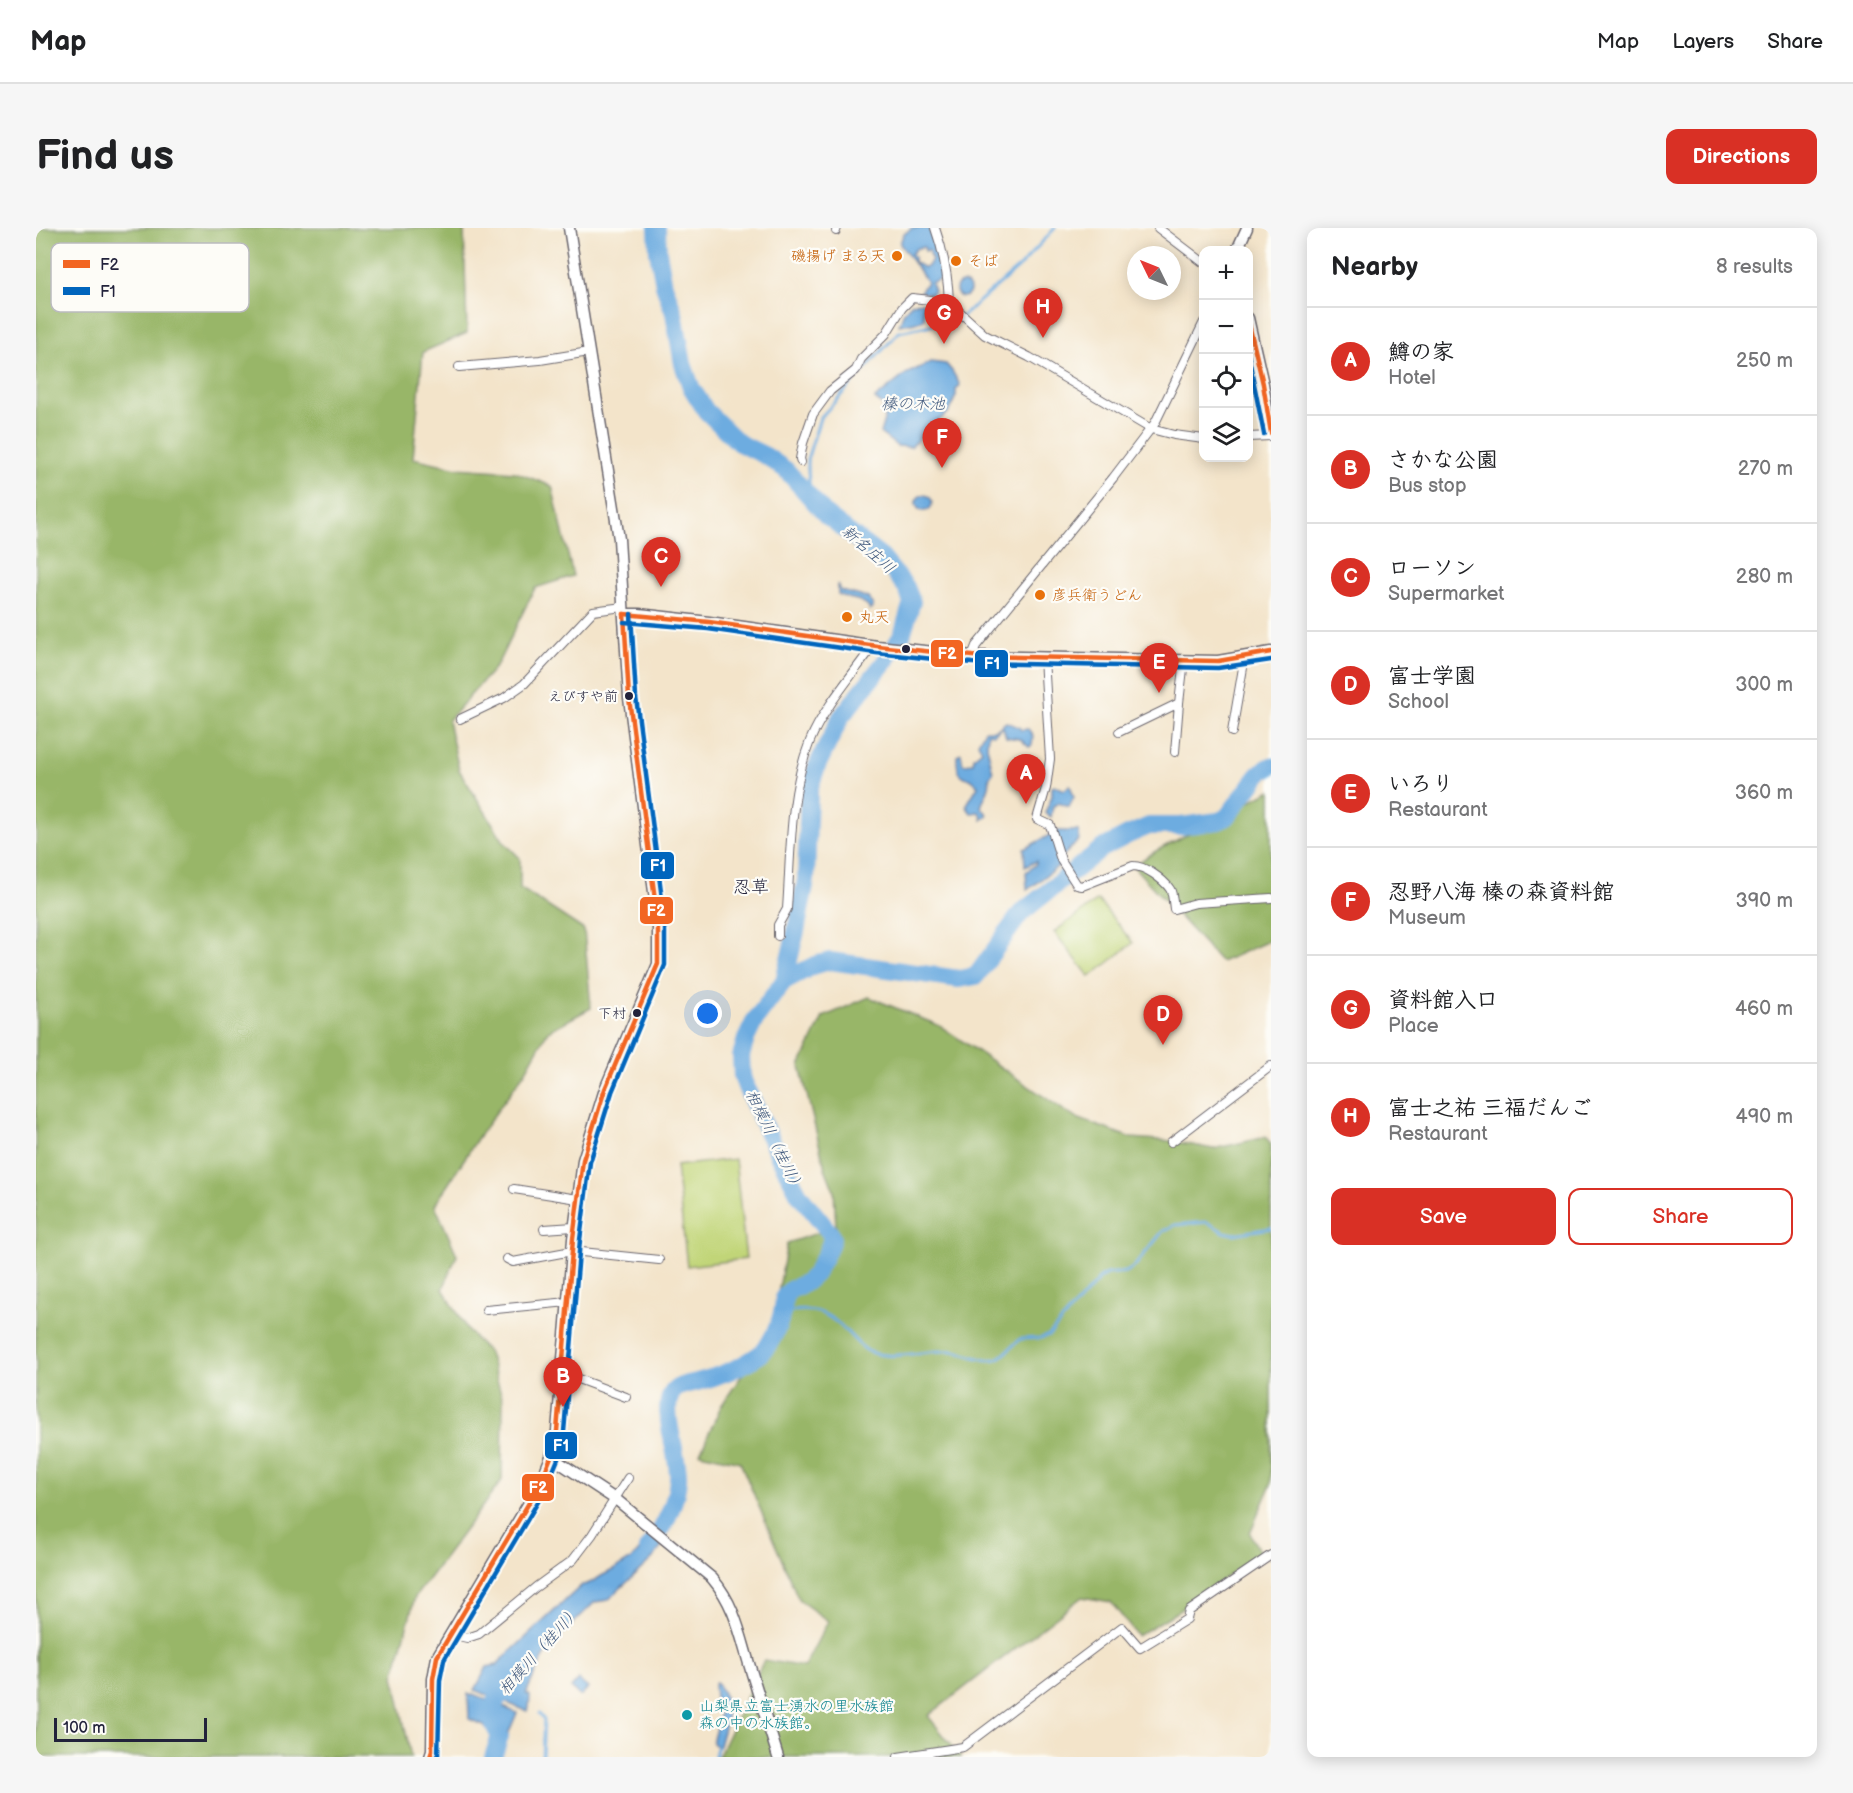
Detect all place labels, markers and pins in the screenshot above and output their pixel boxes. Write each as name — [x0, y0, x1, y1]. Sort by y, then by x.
place label: 磯揚げ まる天 — [791, 247, 885, 266]
marker: 磯揚げ まる天 — [890, 249, 904, 263]
place label: そば — [968, 252, 998, 271]
marker: そば — [949, 254, 963, 268]
pin: H — [1024, 288, 1062, 338]
pin: G — [924, 294, 964, 344]
pin: F — [922, 418, 962, 468]
pin: C — [642, 538, 680, 587]
place label: 彦兵衛うどん — [1052, 586, 1142, 605]
marker: 彦兵衛うどん — [1033, 588, 1047, 602]
place label: 丸天 — [859, 608, 889, 627]
marker: 丸天 — [840, 610, 854, 624]
unlabelled marker — [900, 643, 912, 655]
pin: E — [1140, 644, 1178, 693]
place label: えびすや前 — [548, 688, 618, 705]
marker: えびすや前 — [623, 690, 635, 702]
pin: A — [1006, 754, 1046, 804]
pin: D — [1144, 996, 1182, 1045]
place label: 下村 — [598, 1005, 626, 1022]
marker: 下村 — [631, 1007, 643, 1019]
pin: B — [544, 1358, 582, 1407]
place label: 山梨県立富士湧水の里水族館 森の中の水族館。 — [699, 1697, 894, 1733]
marker: 山梨県立富士湧水の里水族館 森の中の水族館。 — [680, 1708, 694, 1722]

